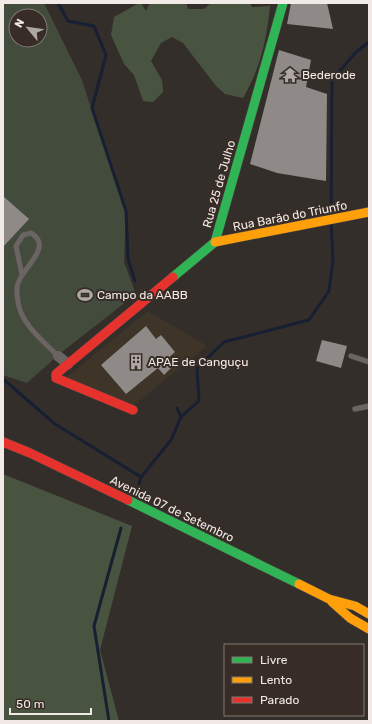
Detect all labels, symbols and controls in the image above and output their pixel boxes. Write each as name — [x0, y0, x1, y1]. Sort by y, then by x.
north arrow — [8, 8, 48, 48]
text: N — [12, 17, 27, 30]
temple icon: Bederode — [281, 66, 299, 84]
place label: Bederode — [302, 68, 356, 82]
street label: Rua 25 de Julho — [200, 138, 238, 229]
street label: Rua Barão do Triunfo — [232, 198, 348, 234]
sports icon: Campo da AABB — [76, 286, 94, 304]
place label: Campo da AABB — [97, 288, 188, 302]
building icon: APAE de Canguçu — [127, 353, 145, 371]
place label: APAE de Canguçu — [148, 355, 248, 369]
street label: Avenida 07 de Setembro — [108, 473, 236, 545]
legend — [224, 644, 364, 716]
text: Livre — [260, 653, 288, 667]
text: Lento — [260, 673, 292, 687]
scale bar — [10, 690, 91, 716]
text: Parado — [260, 693, 299, 707]
text: 50 m — [16, 697, 44, 711]

